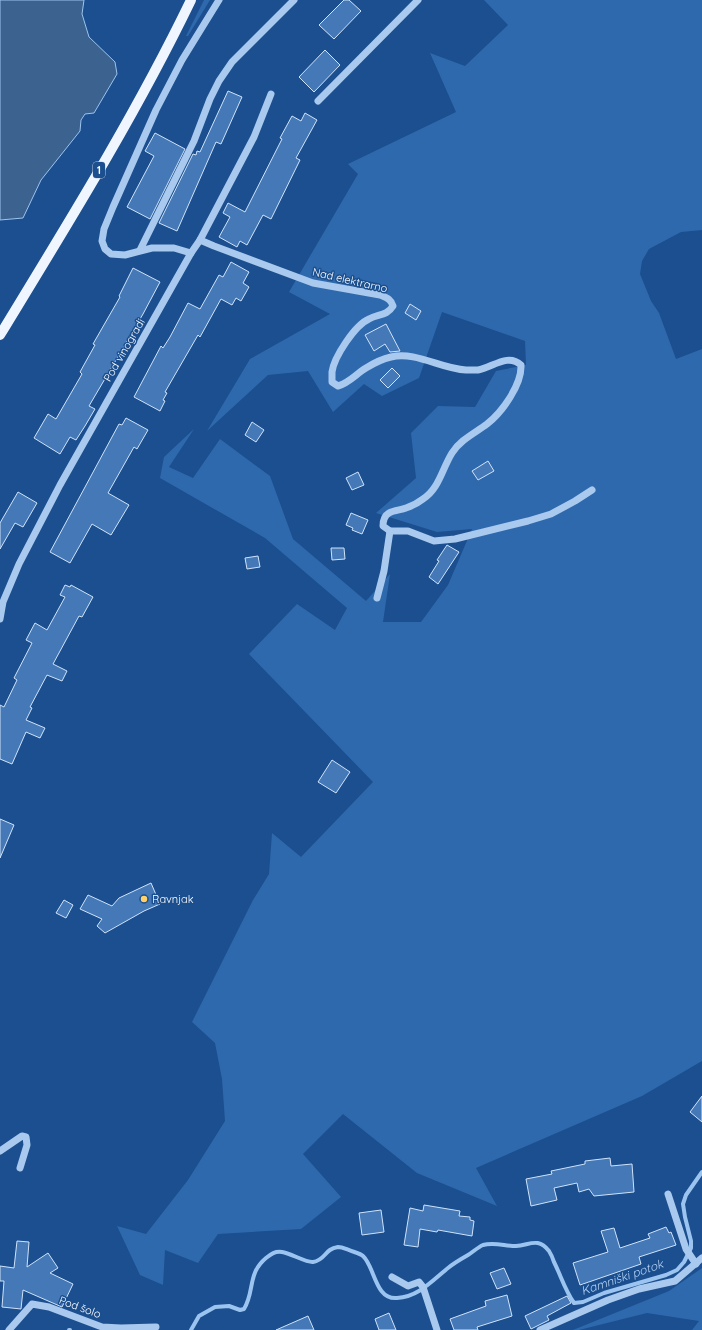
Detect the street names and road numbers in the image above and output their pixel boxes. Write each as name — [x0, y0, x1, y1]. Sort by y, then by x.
road number: 1 — [93, 162, 105, 178]
street label: Nad elektrarno — [311, 265, 389, 296]
street label: Pod vinogradi — [100, 316, 148, 384]
street label: Pod šolo — [57, 1293, 103, 1321]

